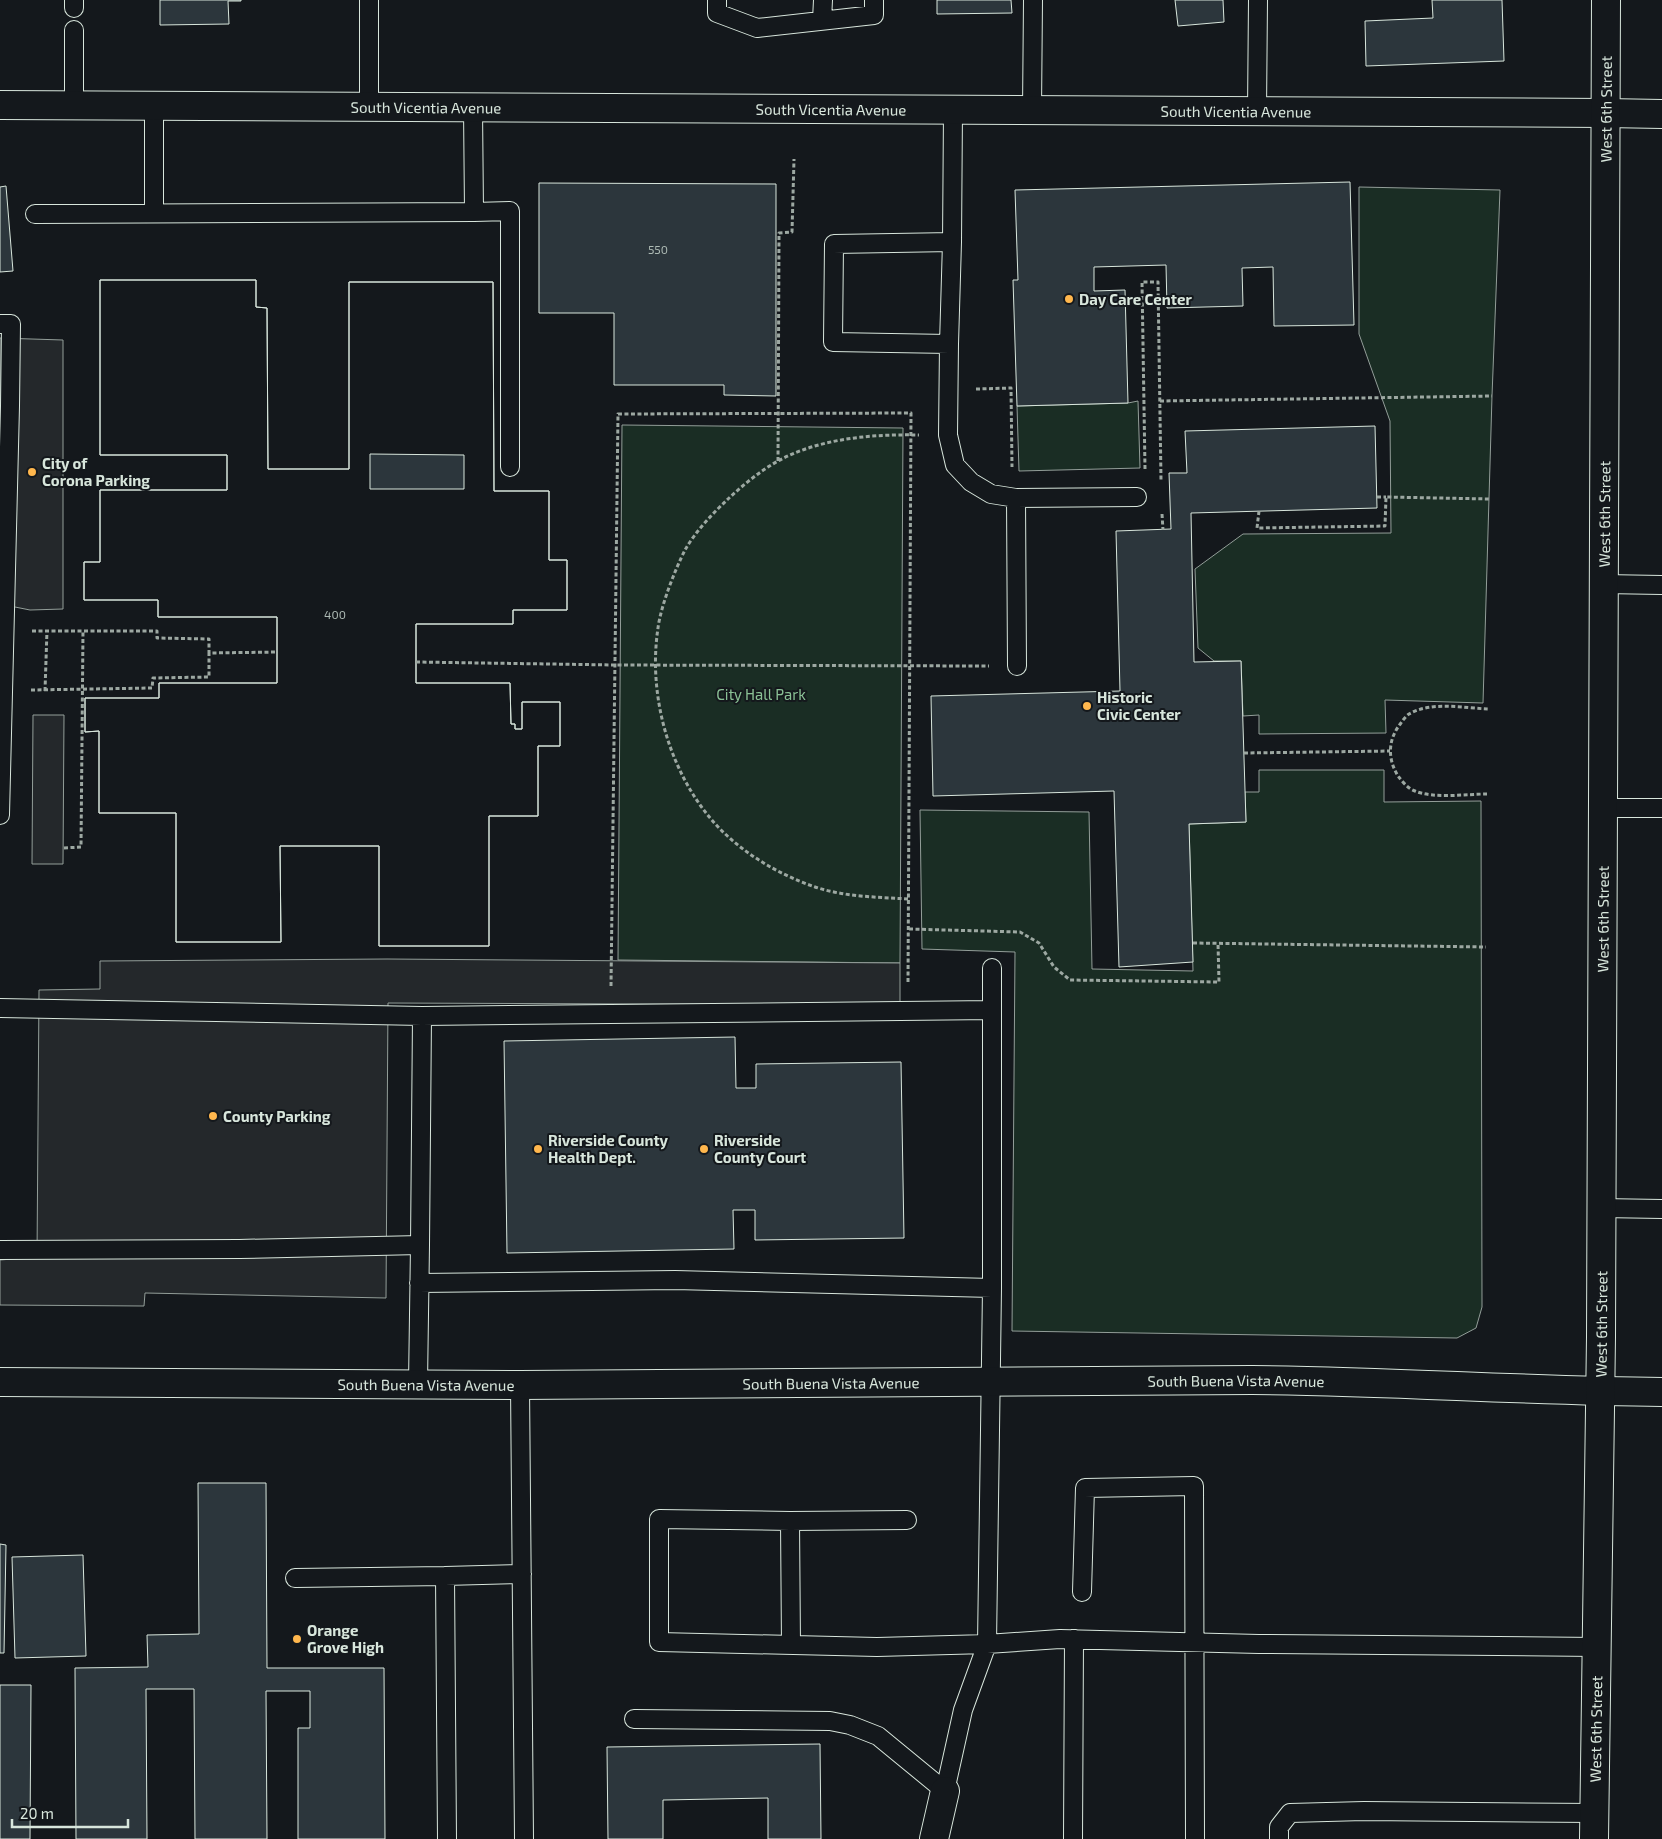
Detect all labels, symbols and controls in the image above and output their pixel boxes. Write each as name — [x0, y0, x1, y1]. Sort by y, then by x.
street label: West 6th Street — [1596, 55, 1615, 163]
street label: South Vicentia Avenue — [351, 98, 501, 116]
street label: South Vicentia Avenue — [756, 100, 906, 119]
street label: South Vicentia Avenue — [1161, 102, 1311, 121]
house number: 550 — [648, 242, 668, 256]
place label: Day Care Center — [1079, 290, 1192, 309]
marker: Day Care Center — [1063, 293, 1075, 305]
place label: City of Corona Parking — [42, 454, 150, 489]
street label: West 6th Street — [1595, 460, 1613, 568]
marker: City of Corona Parking — [26, 466, 38, 478]
house number: 400 — [324, 607, 346, 621]
park label: City Hall Park — [716, 685, 806, 703]
place label: Historic Civic Center — [1097, 688, 1181, 723]
marker: Historic Civic Center — [1081, 700, 1093, 712]
street label: West 6th Street — [1593, 865, 1612, 972]
place label: County Parking — [223, 1107, 331, 1126]
marker: County Parking — [207, 1110, 219, 1122]
place label: Riverside County Health Dept. — [548, 1131, 669, 1166]
place label: Riverside County Court — [714, 1131, 806, 1167]
marker: Riverside County Health Dept. — [532, 1143, 544, 1155]
marker: Riverside County Court — [698, 1143, 710, 1155]
street label: West 6th Street — [1591, 1270, 1610, 1378]
street label: South Buena Vista Avenue — [1147, 1371, 1325, 1390]
street label: South Buena Vista Avenue — [742, 1373, 920, 1392]
street label: South Buena Vista Avenue — [337, 1375, 515, 1394]
place label: Orange Grove High — [307, 1621, 384, 1656]
marker: Orange Grove High — [291, 1633, 303, 1645]
street label: West 6th Street — [1586, 1675, 1605, 1783]
scale bar — [12, 1796, 129, 1828]
text: 20 m — [20, 1804, 54, 1822]

